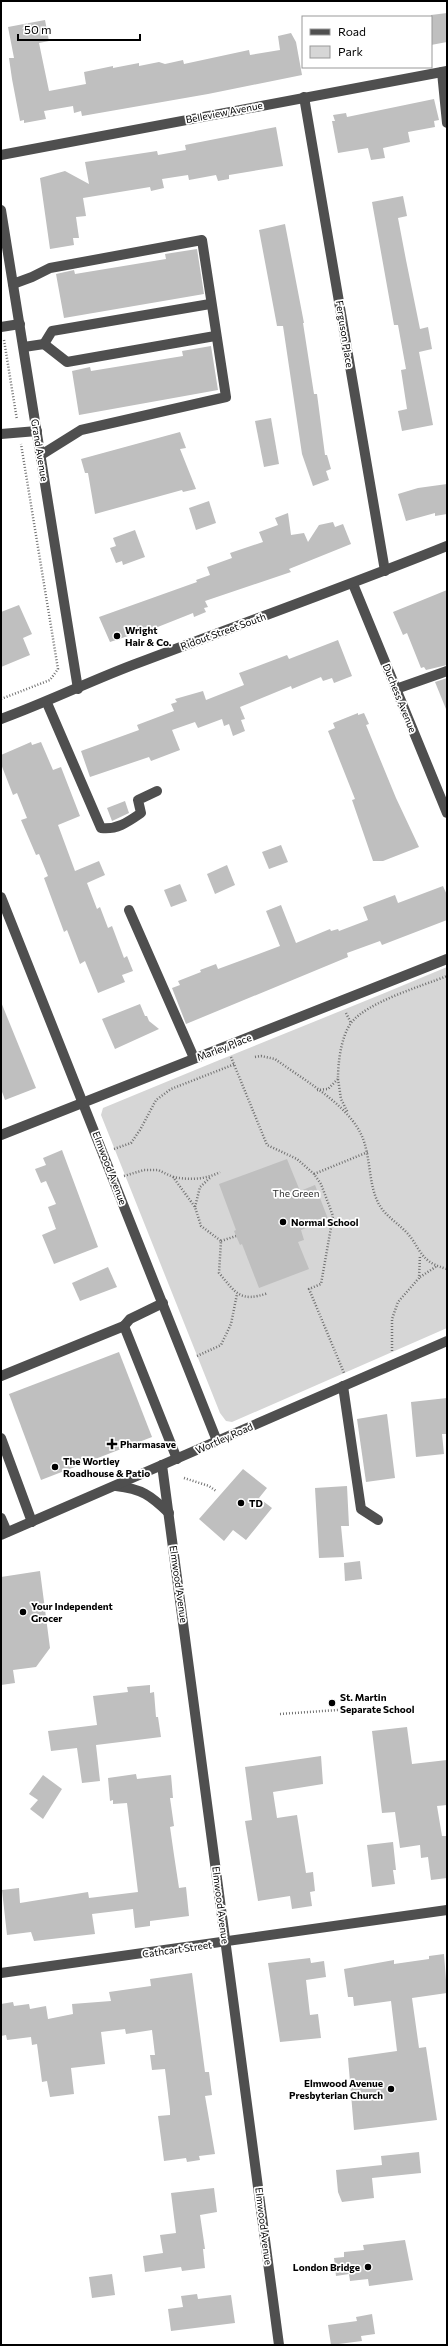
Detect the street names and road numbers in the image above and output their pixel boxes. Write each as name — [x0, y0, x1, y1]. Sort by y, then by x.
street label: Belleview Avenue — [185, 99, 263, 125]
street label: Ferguson Place — [334, 299, 356, 369]
street label: Grand Avenue — [29, 418, 51, 482]
street label: Ridout Street South — [179, 610, 267, 652]
street label: Duchess Avenue — [381, 662, 419, 734]
street label: Marley Place — [195, 1031, 253, 1063]
street label: Elmwood Avenue — [90, 1129, 130, 1207]
street label: Wortley Road — [193, 1420, 255, 1456]
street label: Elmwood Avenue — [168, 1545, 190, 1623]
street label: Elmwood Avenue — [210, 1866, 232, 1944]
street label: Cathcart Street — [141, 1938, 213, 1960]
street label: Elmwood Avenue — [253, 2187, 275, 2265]

